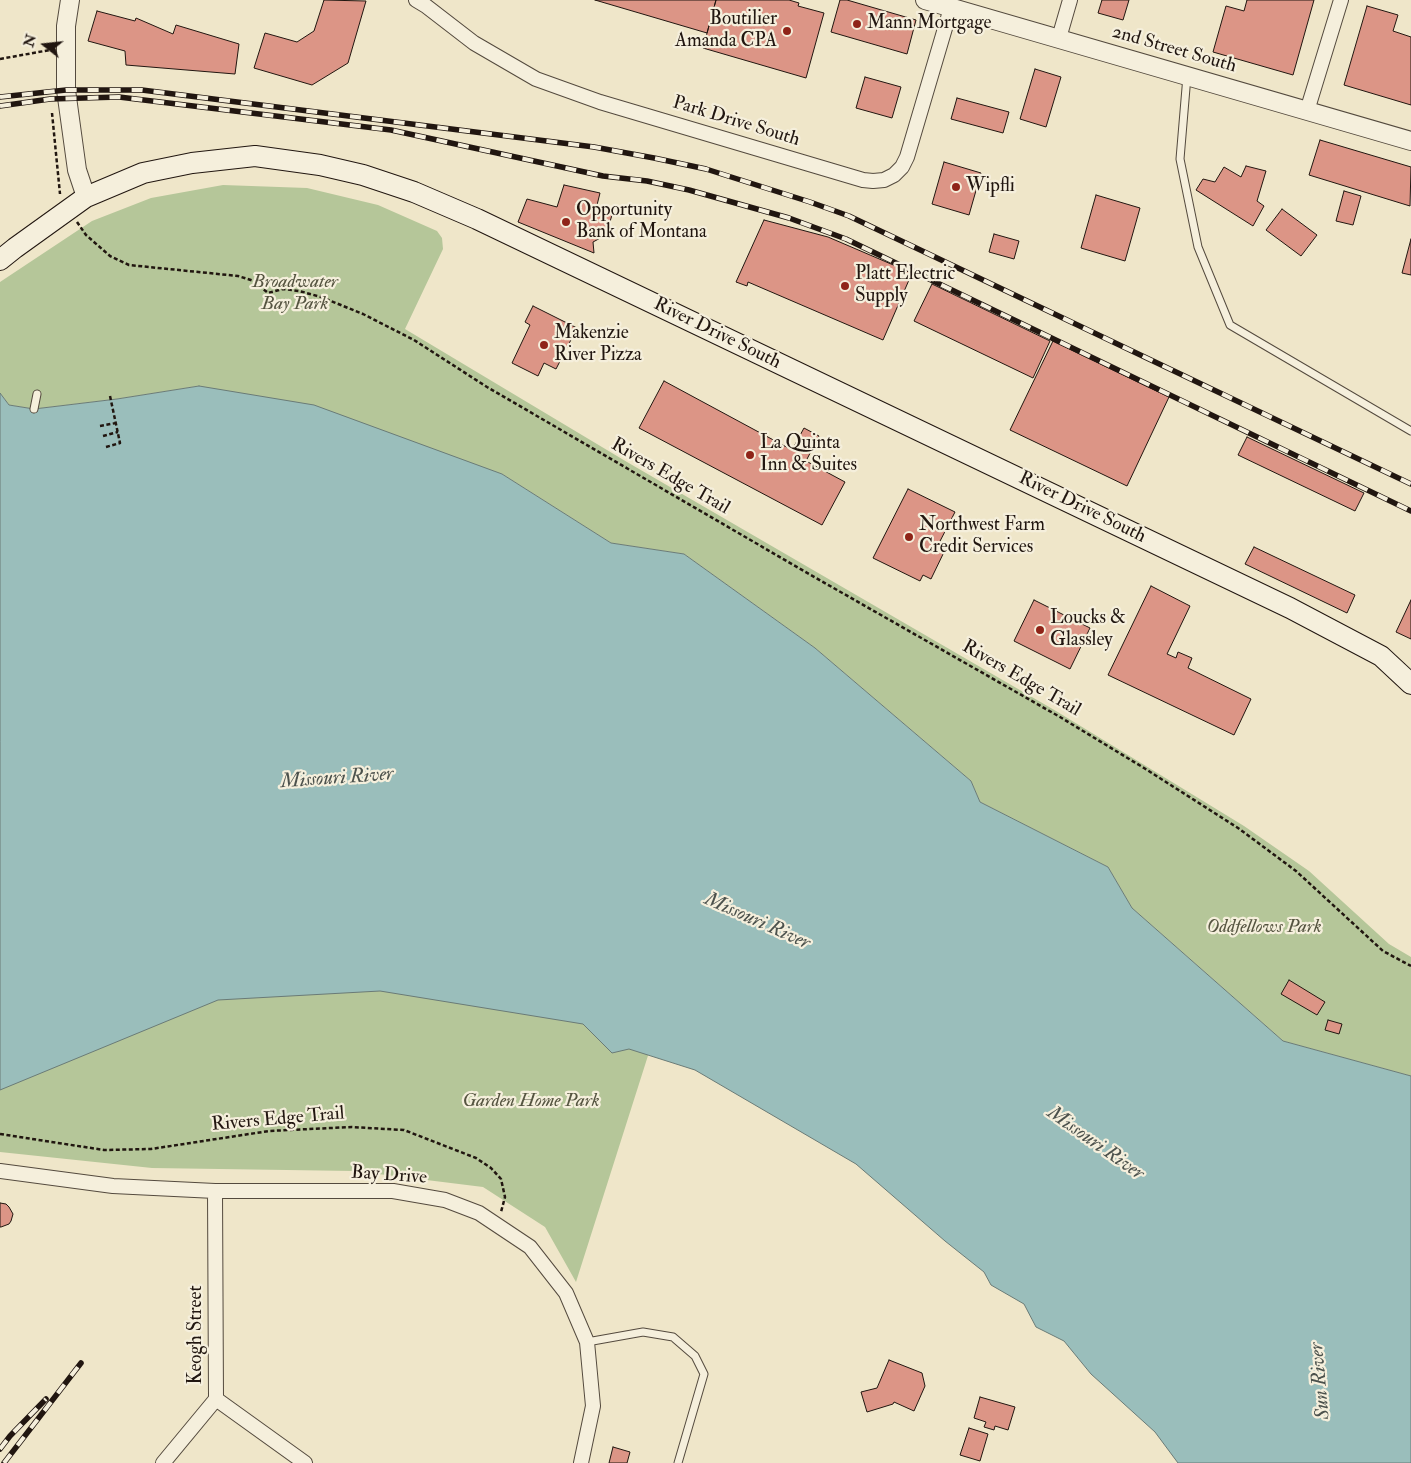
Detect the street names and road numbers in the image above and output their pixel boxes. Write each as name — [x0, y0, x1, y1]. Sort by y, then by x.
street label: 2nd Street South — [1109, 21, 1239, 79]
street label: Park Drive South — [670, 92, 802, 152]
street label: River Drive South — [650, 293, 784, 375]
street label: Rivers Edge Trail — [607, 434, 733, 520]
street label: River Drive South — [1015, 467, 1149, 549]
street label: Rivers Edge Trail — [958, 636, 1084, 722]
street label: Rivers Edge Trail — [211, 1103, 345, 1137]
street label: Bay Drive — [350, 1162, 428, 1190]
street label: Keogh Street — [186, 1285, 208, 1385]

